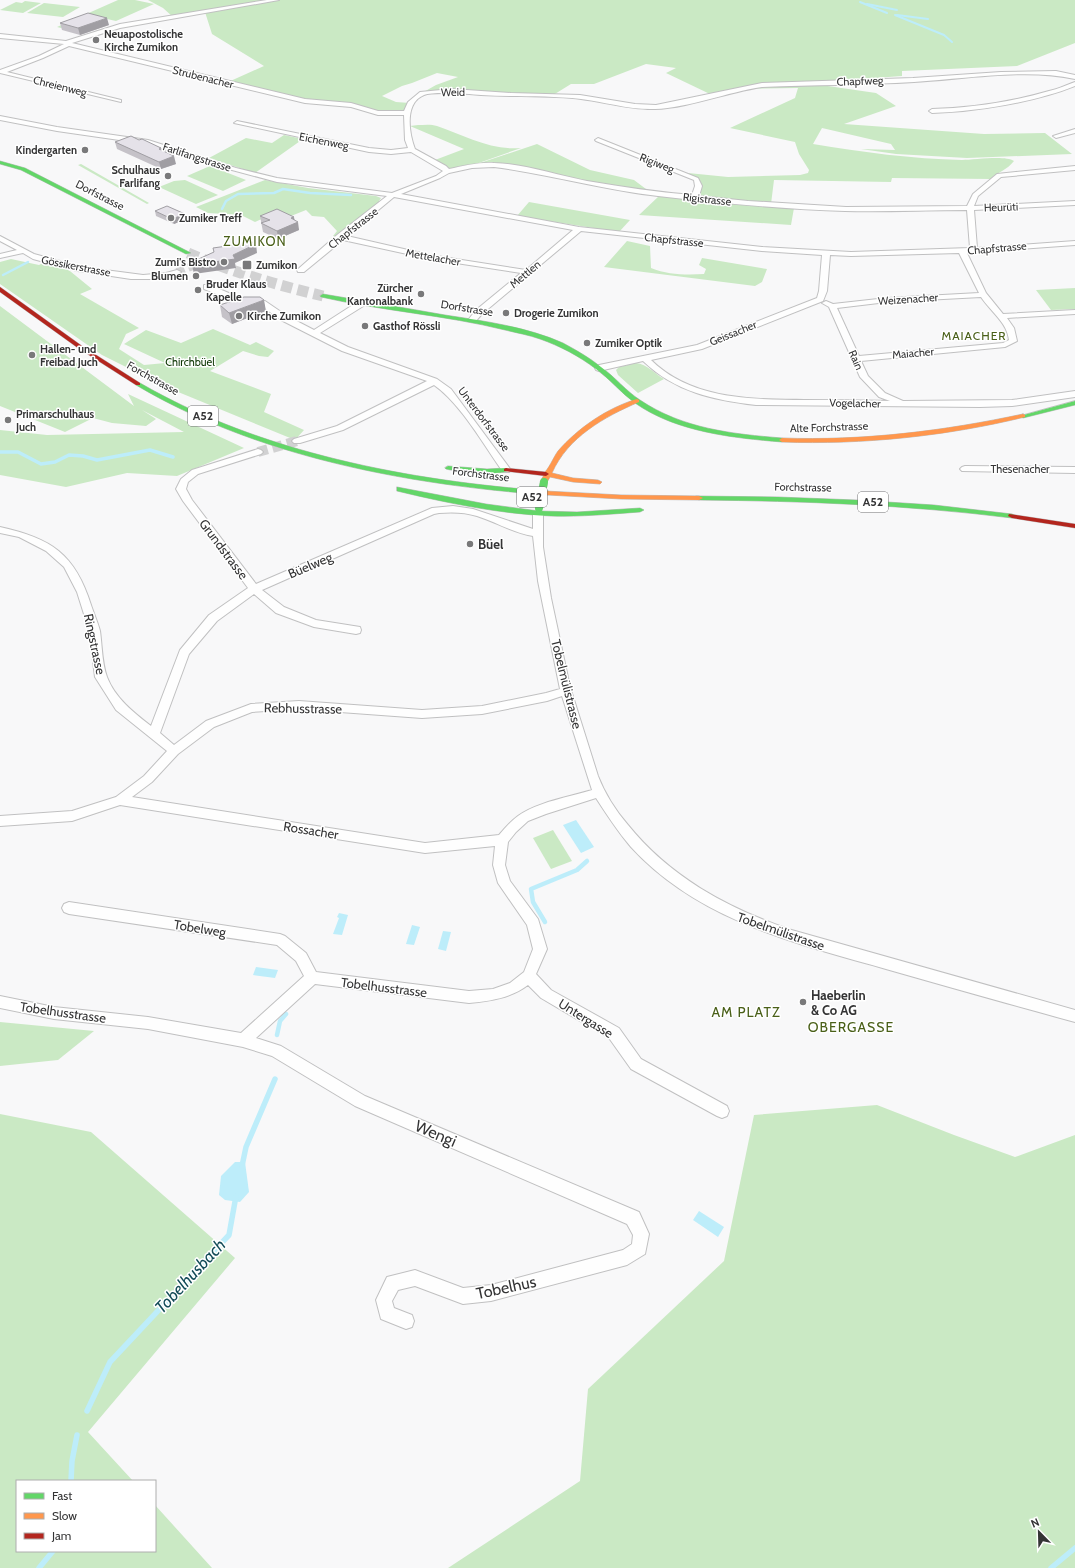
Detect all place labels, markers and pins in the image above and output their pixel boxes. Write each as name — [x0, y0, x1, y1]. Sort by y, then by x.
place label: Neuapostolische Kirche Zumikon — [104, 27, 183, 54]
marker: Neuapostolische Kirche Zumikon — [91, 35, 101, 45]
place label: Kindergarten — [15, 143, 77, 157]
marker: Kindergarten — [80, 145, 90, 155]
place label: Schulhaus Farlifang — [111, 163, 160, 190]
marker: Schulhaus Farlifang — [163, 171, 173, 181]
place label: Zumiker Treff — [179, 211, 242, 225]
marker: Zumiker Treff — [166, 213, 176, 223]
place label: Zumi's Bistro — [155, 255, 216, 269]
marker: Zumi's Bistro — [219, 257, 229, 267]
place label: Zumikon — [256, 258, 297, 272]
marker: Zumikon — [241, 259, 253, 271]
place label: Blumen — [151, 269, 188, 283]
marker: Blumen — [191, 271, 201, 281]
place label: Bruder Klaus Kapelle — [206, 277, 267, 304]
place label: Zürcher Kantonalbank — [347, 281, 414, 308]
marker: Bruder Klaus Kapelle — [193, 285, 203, 295]
marker: Zürcher Kantonalbank — [416, 289, 426, 299]
place label: Drogerie Zumikon — [514, 306, 599, 320]
marker: Drogerie Zumikon — [501, 308, 511, 318]
place label: Kirche Zumikon — [247, 309, 321, 323]
marker: Kirche Zumikon — [234, 311, 244, 321]
place label: Gasthof Rössli — [373, 319, 441, 333]
marker: Gasthof Rössli — [360, 321, 370, 331]
place label: Zumiker Optik — [595, 336, 663, 350]
marker: Zumiker Optik — [582, 338, 592, 348]
place label: Hallen- und Freibad Juch — [40, 342, 98, 369]
marker: Hallen- und Freibad Juch — [27, 350, 37, 360]
place label: Primarschulhaus Juch — [15, 407, 95, 434]
marker: Primarschulhaus Juch — [3, 415, 13, 425]
place label: Büel — [478, 536, 504, 552]
marker: Büel — [465, 539, 475, 549]
place label: Haeberlin & Co AG — [811, 987, 866, 1018]
marker: Haeberlin & Co AG — [798, 997, 808, 1007]

